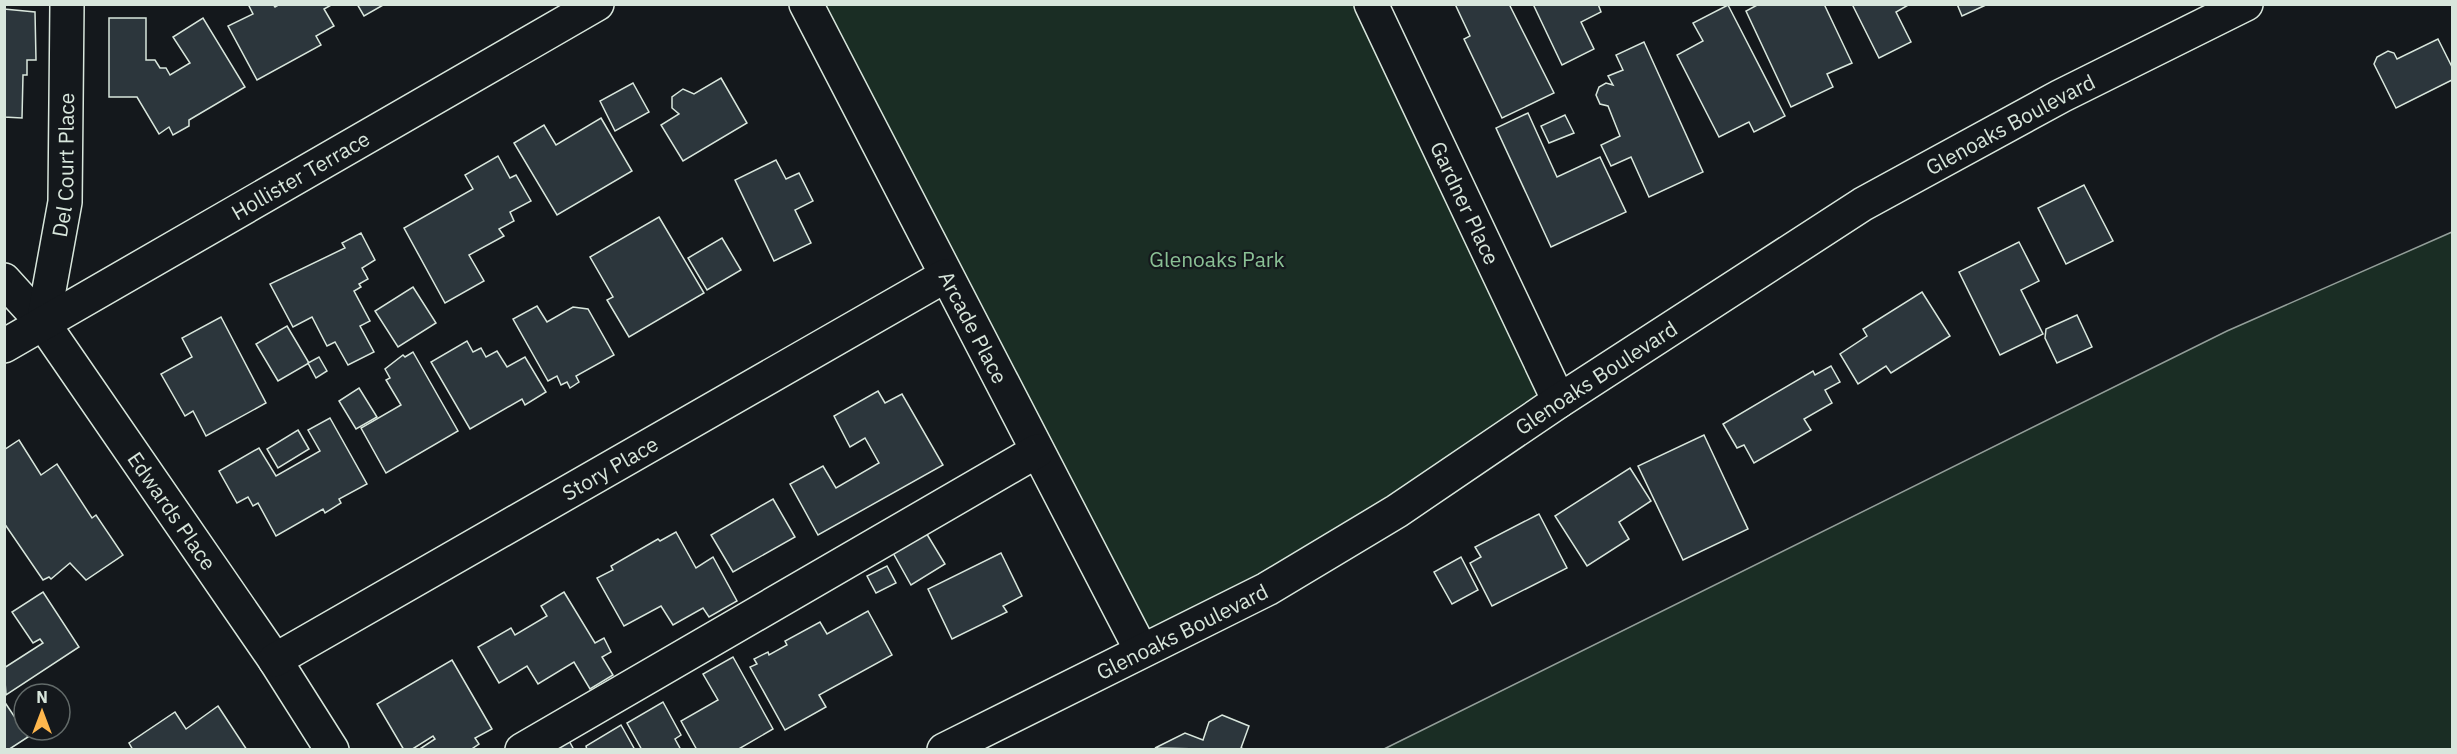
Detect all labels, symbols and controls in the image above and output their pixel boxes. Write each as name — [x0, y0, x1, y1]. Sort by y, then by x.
street label: Glenoaks Boulevard — [1921, 67, 2100, 181]
street label: Del Court Place — [45, 92, 80, 239]
street label: Hollister Terrace — [226, 124, 375, 226]
street label: Gardner Place — [1424, 137, 1506, 269]
park label: Glenoaks Park — [1149, 245, 1285, 273]
street label: Arcade Place — [933, 266, 1014, 388]
street label: Glenoaks Boulevard — [1509, 314, 1682, 441]
street label: Story Place — [557, 429, 663, 507]
street label: Edwards Place — [122, 446, 223, 576]
street label: Glenoaks Boulevard — [1091, 577, 1273, 686]
north arrow — [12, 682, 72, 742]
text: N — [36, 687, 48, 707]

